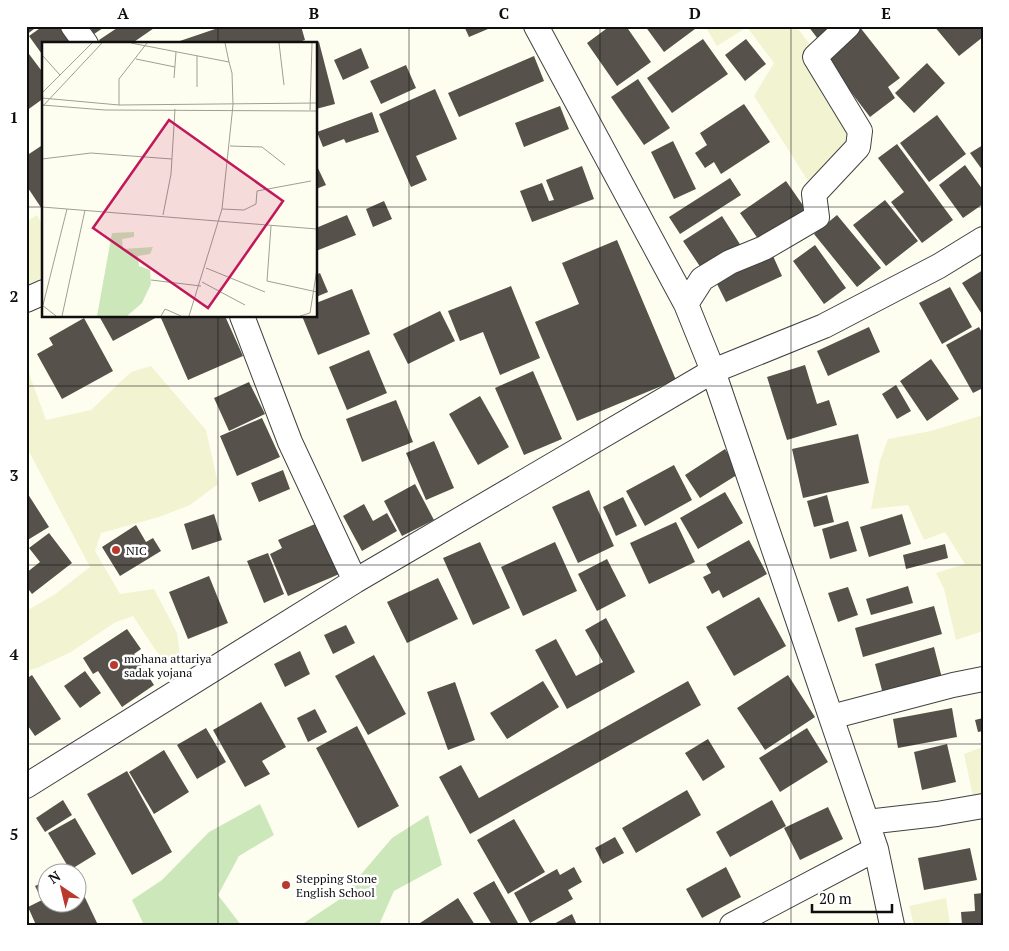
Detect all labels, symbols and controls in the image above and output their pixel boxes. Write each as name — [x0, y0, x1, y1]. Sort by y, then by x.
text: A — [117, 2, 129, 24]
text: B — [309, 2, 319, 24]
text: C — [499, 2, 509, 24]
text: D — [689, 2, 701, 24]
text: E — [881, 2, 891, 24]
inset map — [42, 42, 318, 318]
text: 1 — [9, 106, 19, 128]
text: 2 — [9, 285, 19, 307]
text: 3 — [9, 464, 19, 486]
place label: NIC — [126, 543, 147, 558]
marker: NIC — [110, 544, 122, 556]
text: 4 — [9, 643, 19, 665]
place label: mohana attariya sadak yojana — [124, 651, 212, 680]
marker: mohana attariya sadak yojana — [108, 659, 120, 671]
text: 5 — [9, 823, 19, 845]
north arrow — [38, 864, 88, 914]
text: N — [44, 866, 64, 888]
place label: Stepping Stone English School — [296, 871, 377, 900]
marker: Stepping Stone English School — [280, 879, 292, 891]
scale bar — [812, 881, 892, 913]
text: 20 m — [819, 888, 852, 908]

